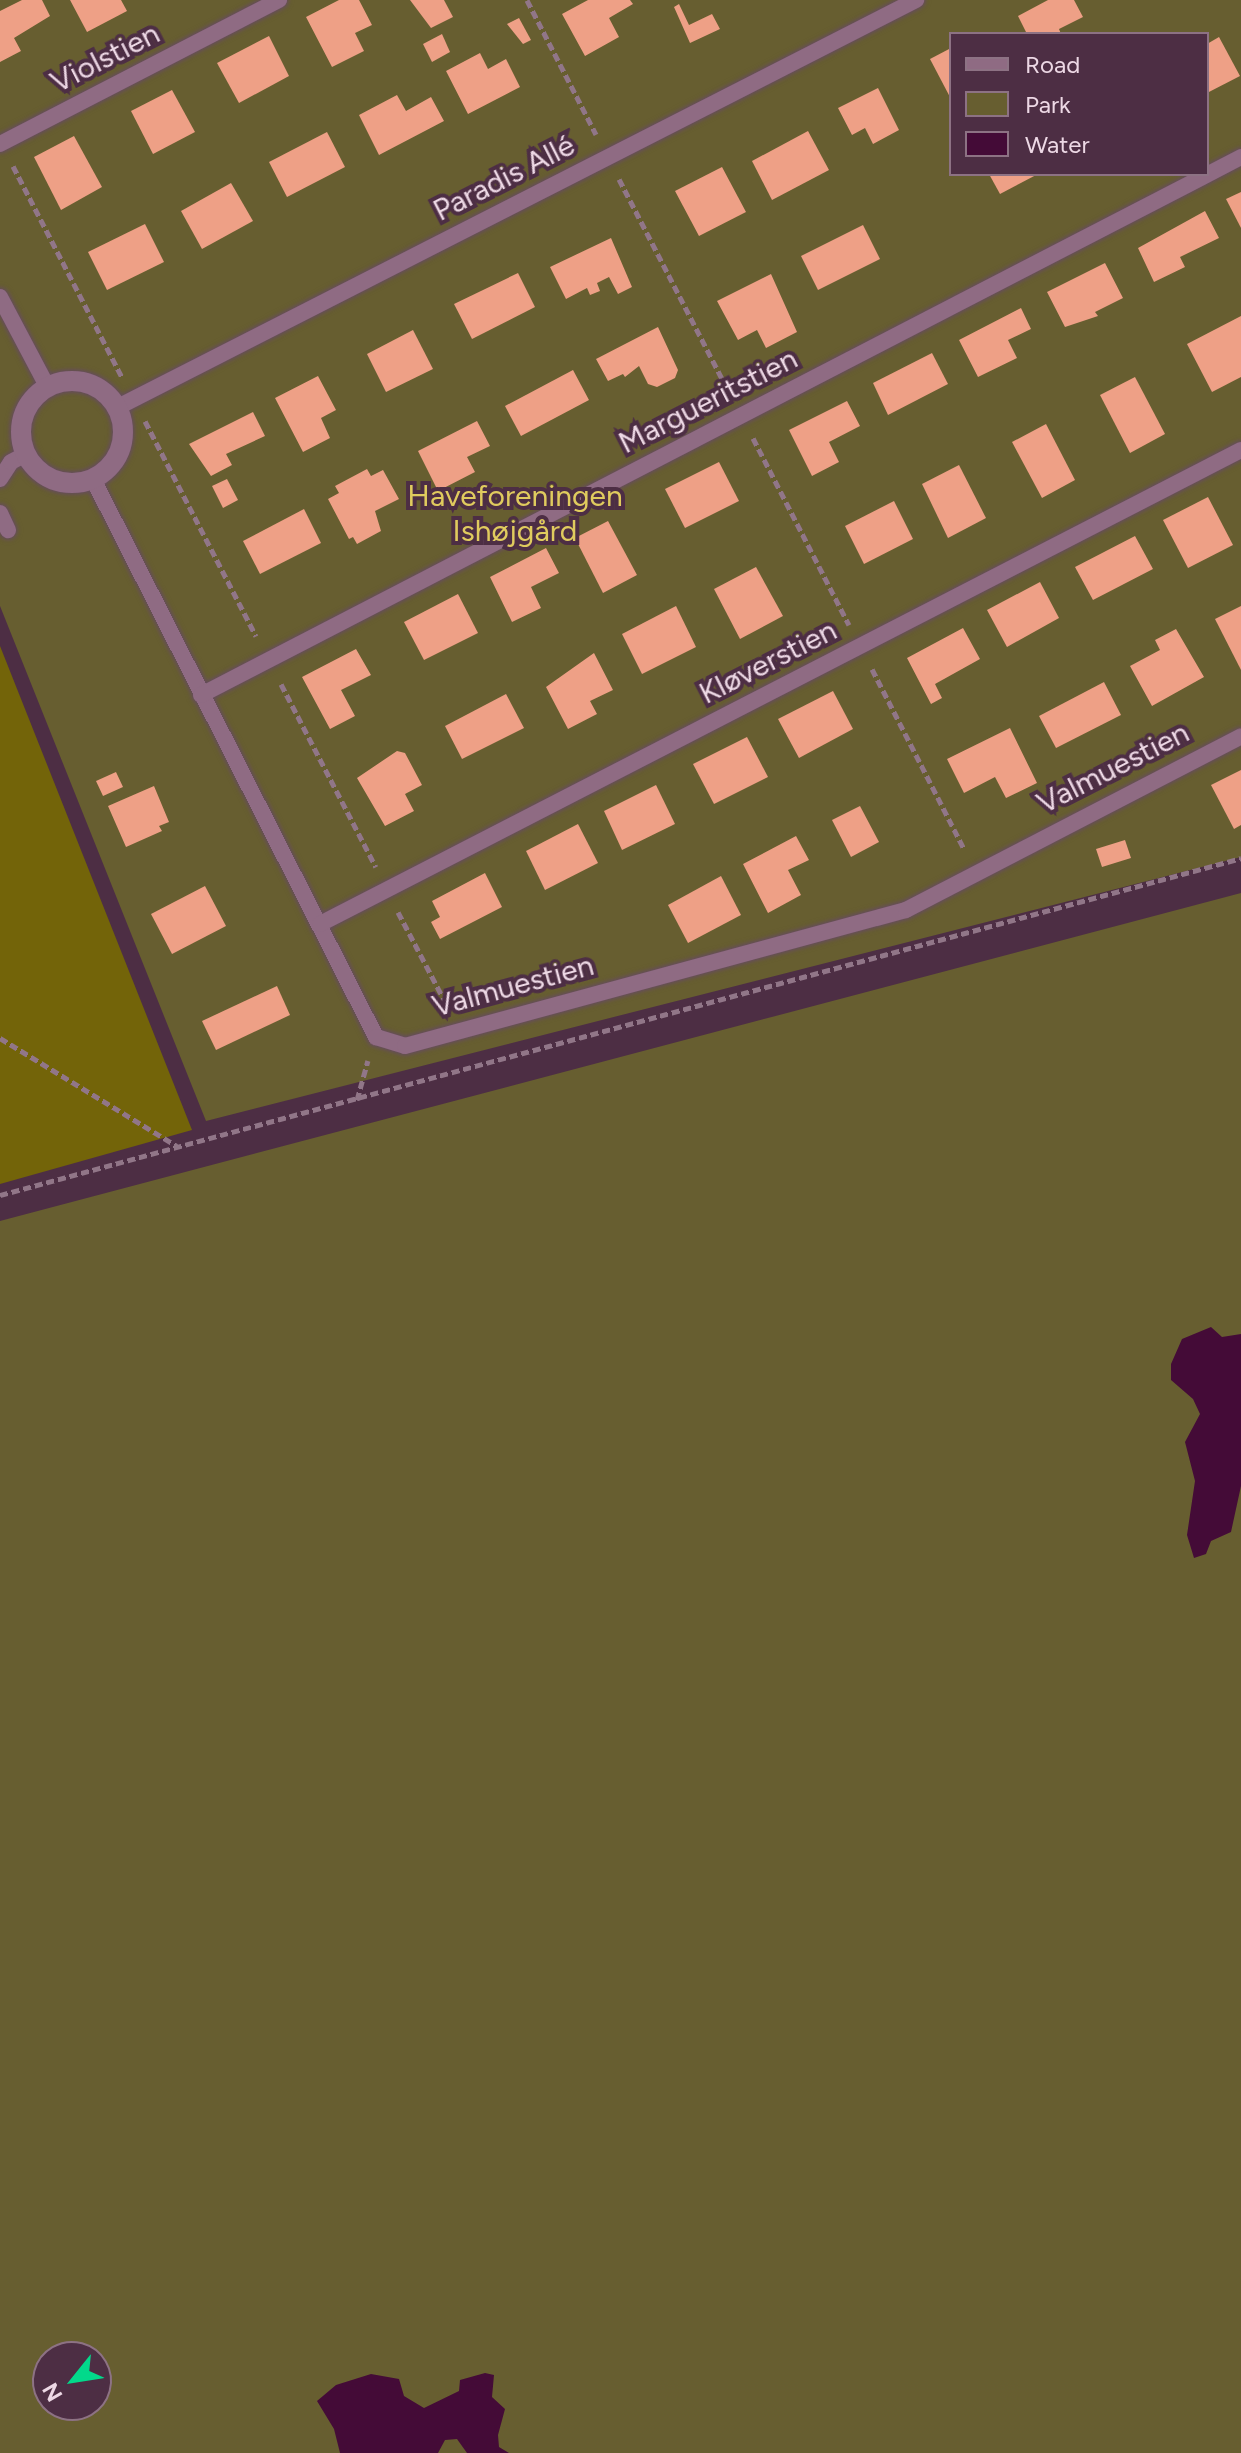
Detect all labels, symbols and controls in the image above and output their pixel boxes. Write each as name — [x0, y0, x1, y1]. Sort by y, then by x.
street label: Violstien — [45, 15, 165, 101]
legend — [949, 32, 1209, 176]
text: Road — [1025, 50, 1080, 79]
text: Park — [1025, 90, 1071, 119]
street label: Paradis Allé — [427, 127, 581, 229]
text: Water — [1025, 130, 1090, 159]
street label: Margueritstien — [613, 341, 803, 461]
park label: Haveforeningen Ishøjgård — [407, 478, 623, 548]
street label: Kløverstien — [693, 612, 843, 712]
street label: Valmuestien — [1031, 714, 1195, 822]
street label: Valmuestien — [428, 947, 598, 1025]
north arrow — [32, 2341, 112, 2421]
text: N — [37, 2378, 68, 2406]

